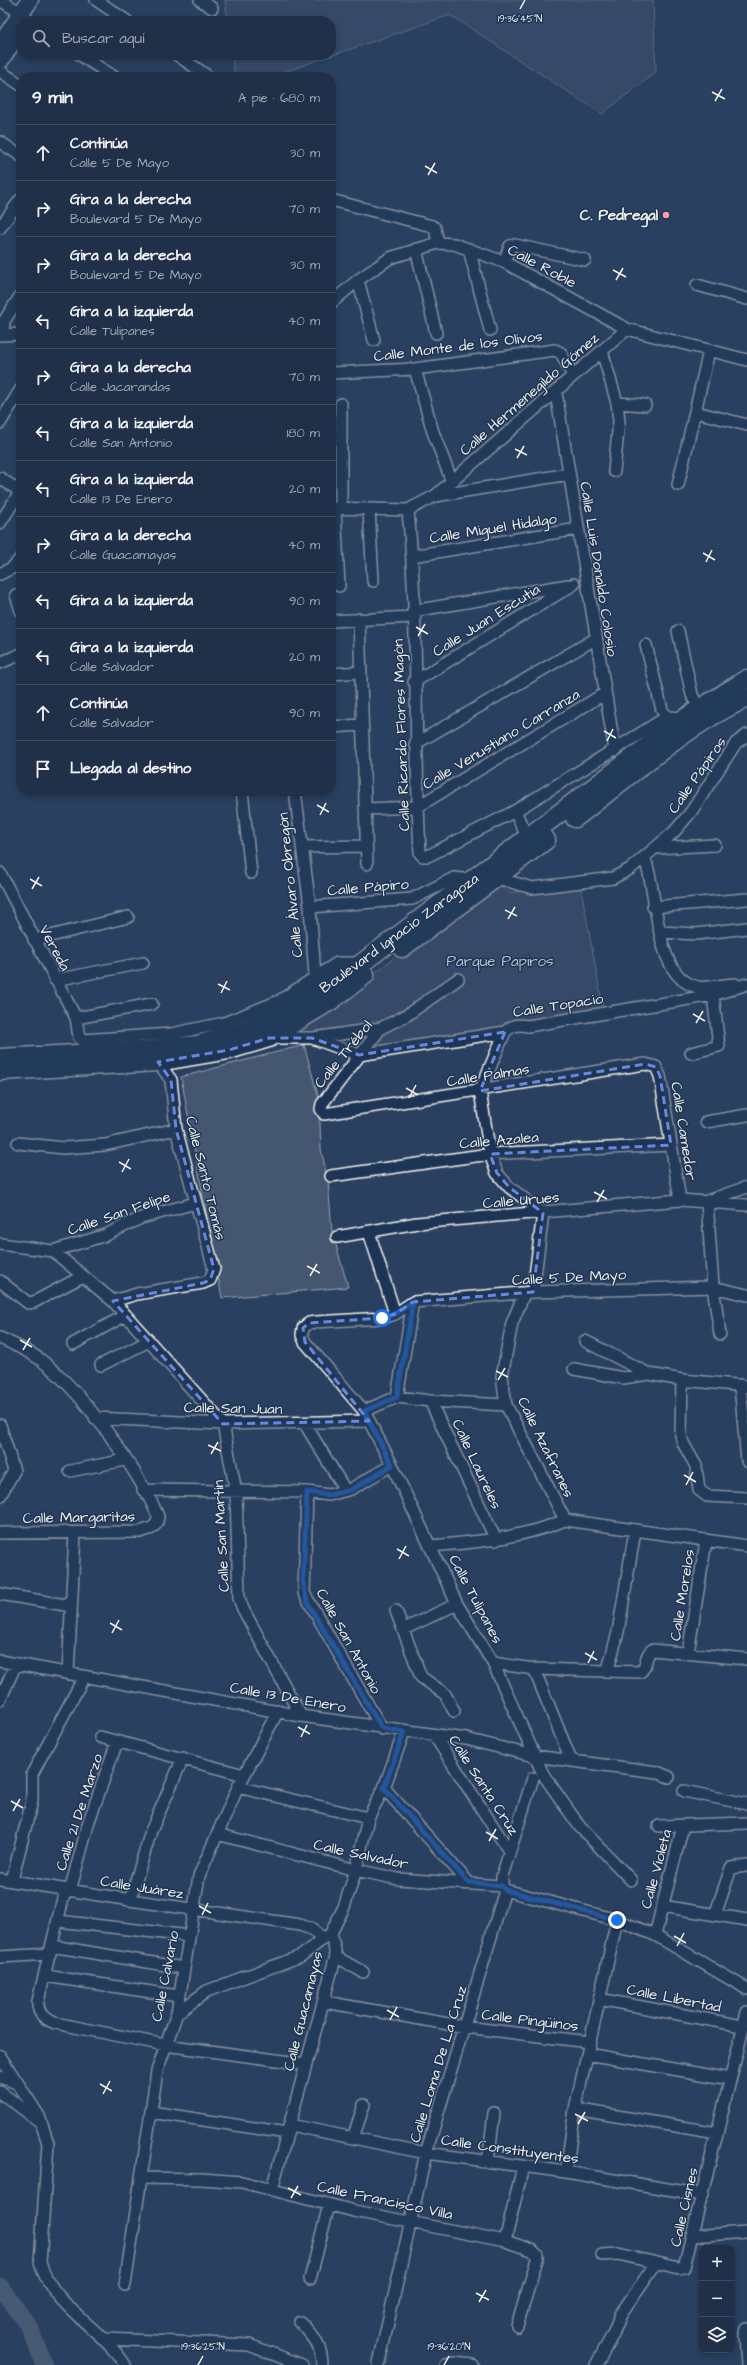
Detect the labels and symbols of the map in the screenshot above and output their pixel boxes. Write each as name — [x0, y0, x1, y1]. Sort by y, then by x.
text: 19°36'45"N — [498, 12, 542, 26]
place label: C. Pedregal — [580, 205, 659, 228]
marker: C. Pedregal — [661, 210, 671, 220]
street label: Calle Roble — [504, 240, 580, 293]
street label: Calle Monte de los Olivos — [372, 326, 544, 367]
street label: Calle Hermenegildo Gómez — [455, 328, 605, 462]
street label: Calle Luis Donaldo Colosio — [574, 480, 623, 659]
street label: Calle Miguel Hidalgo — [428, 508, 559, 550]
street label: Calle Juan Escutia — [428, 579, 544, 662]
street label: Calle Ricardo Flores Magón — [388, 638, 416, 832]
street label: Calle Venustiano Carranza — [419, 684, 584, 795]
street label: Calle Pápiros — [663, 732, 732, 818]
street label: Calle Álvaro Obregón — [272, 811, 310, 959]
street label: Boulevard Ignacio Zaragoza — [315, 868, 484, 999]
street label: Calle Pápiro — [326, 873, 410, 902]
street label: Vereda — [34, 922, 76, 975]
park label: Parque Papiros — [447, 951, 554, 972]
street label: Calle Topacio — [511, 988, 605, 1023]
street label: Calle Trébol — [309, 1016, 377, 1093]
street label: Calle Palmas — [445, 1059, 531, 1092]
street label: Calle Camedor — [665, 1080, 702, 1182]
street label: Calle Santo Tomás — [180, 1114, 231, 1243]
street label: Calle Azalea — [458, 1127, 540, 1154]
street label: Calle San Felipe — [65, 1186, 173, 1241]
street label: Calle Urues — [482, 1187, 561, 1214]
street label: Calle 5 De Mayo — [511, 1264, 627, 1292]
route start — [373, 1309, 391, 1327]
street label: Calle Azafranes — [512, 1393, 579, 1502]
street label: Calle San Juan — [184, 1397, 283, 1420]
street label: Calle Laureles — [447, 1416, 507, 1513]
street label: Calle San Martín — [208, 1479, 235, 1592]
street label: Calle Margaritas — [23, 1506, 136, 1530]
street label: Calle Morelos — [665, 1547, 700, 1642]
street label: Calle Tulipanes — [443, 1551, 508, 1648]
street label: Calle San Antonio — [311, 1585, 387, 1698]
street label: Calle 13 De Enero — [228, 1677, 348, 1718]
street label: Calle Santa Cruz — [443, 1731, 524, 1840]
street label: Calle 21 De Marzo — [51, 1751, 108, 1873]
street label: Calle Violeta — [636, 1827, 677, 1911]
street label: Calle Salvador — [311, 1834, 410, 1875]
street label: Calle Juárez — [99, 1871, 186, 1905]
route end — [608, 1911, 626, 1929]
street label: Calle Calvario — [146, 1928, 185, 2023]
street label: Calle Guacamayas — [278, 1949, 330, 2073]
street label: Calle Libertad — [625, 1979, 723, 2018]
street label: Calle Loma De La Cruz — [405, 1983, 473, 2145]
street label: Calle Pingüinos — [480, 2004, 580, 2038]
street label: Calle Constituyentes — [440, 2129, 581, 2171]
street label: Calle Cisnes — [665, 2165, 704, 2249]
street label: Calle Francisco Villa — [315, 2176, 455, 2225]
text: 19°36'25"N — [181, 2340, 225, 2354]
text: 19°36'20"N — [428, 2340, 470, 2354]

